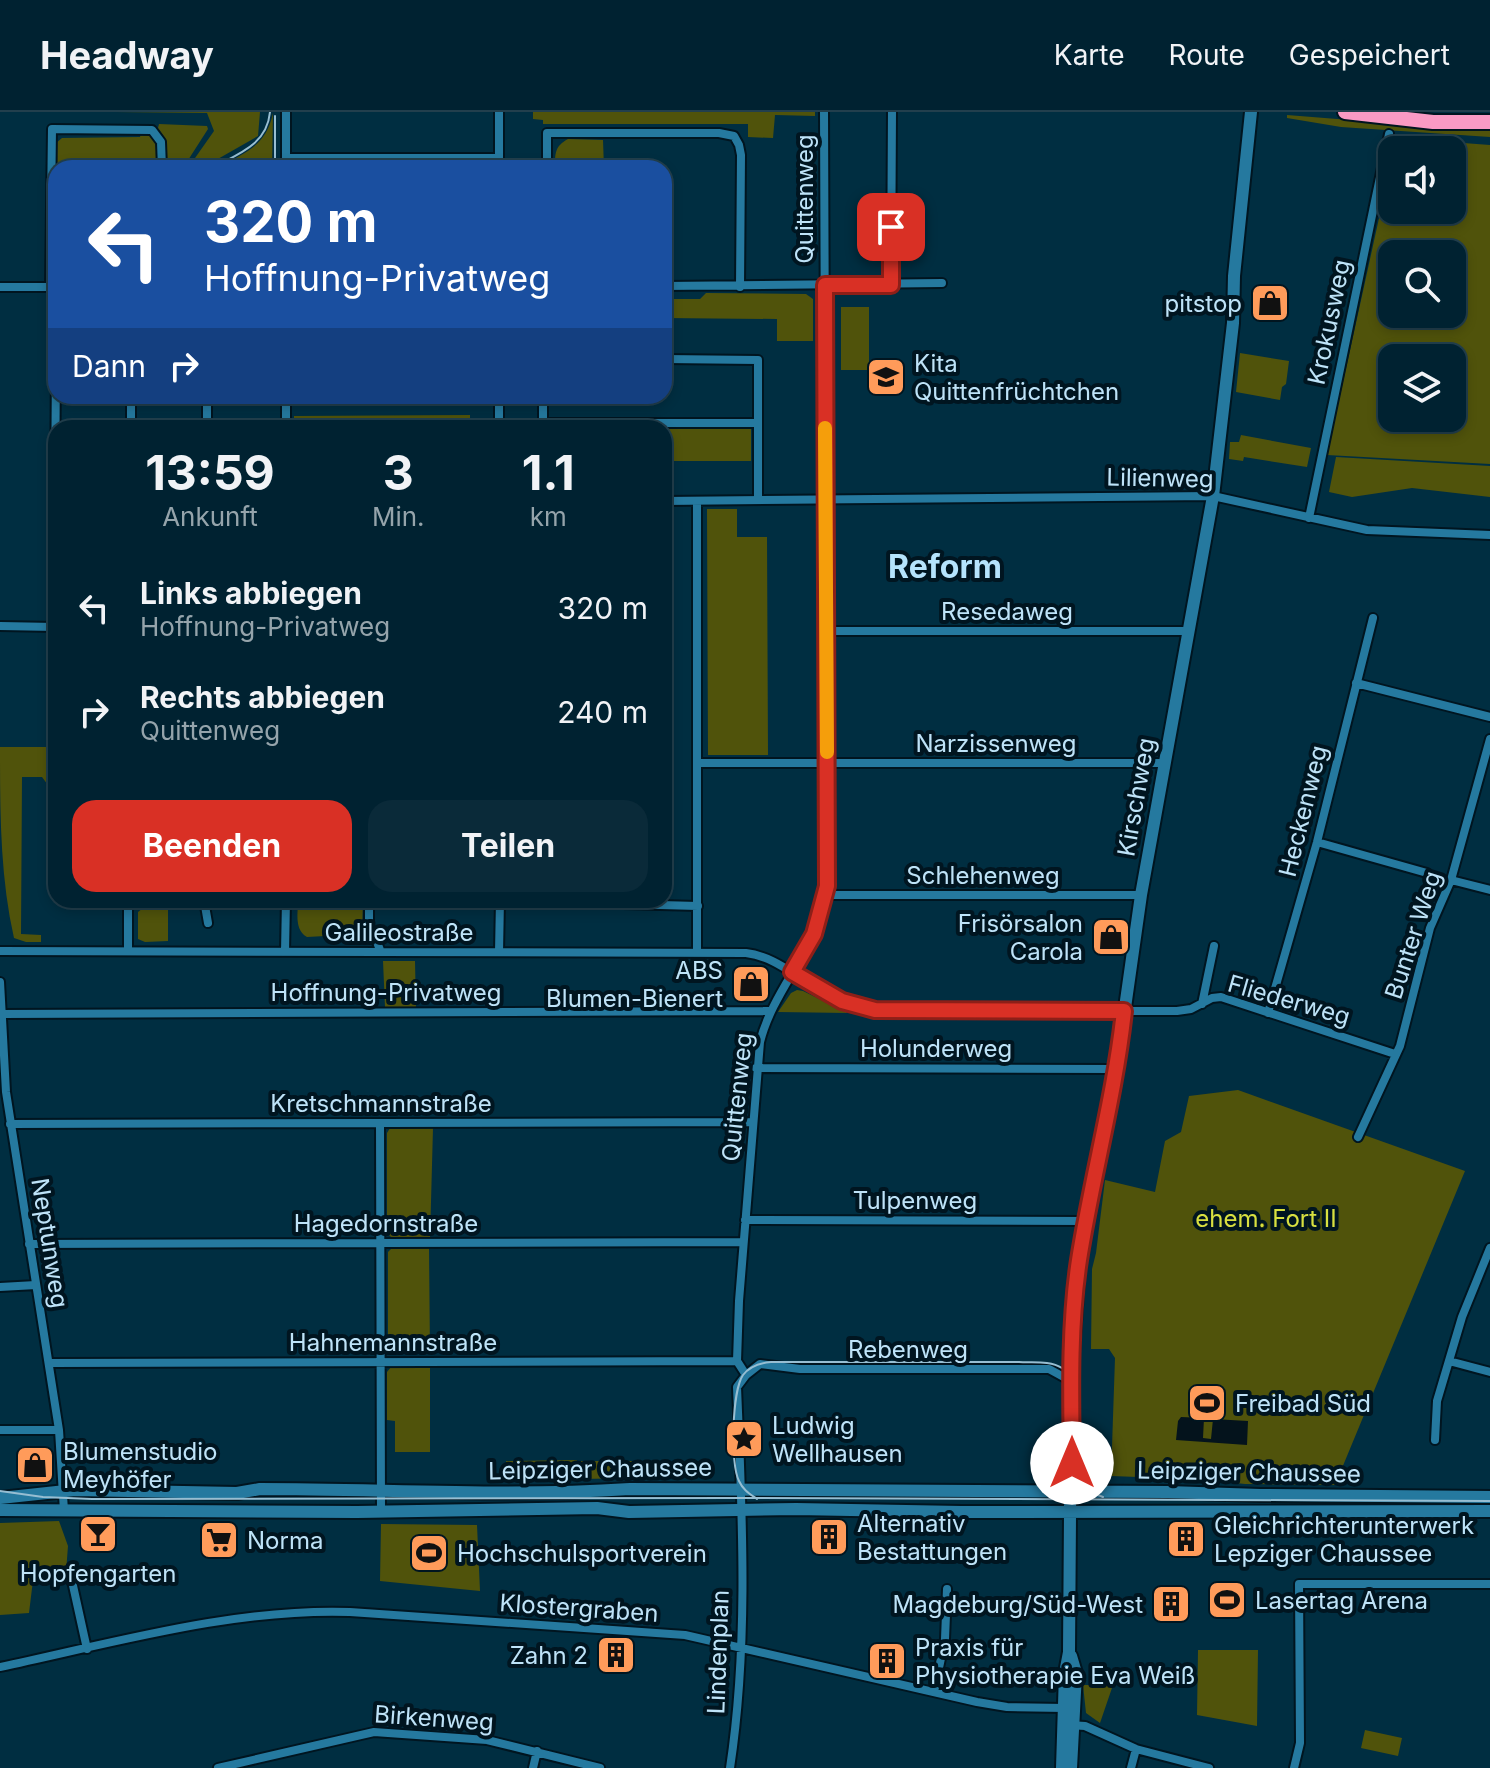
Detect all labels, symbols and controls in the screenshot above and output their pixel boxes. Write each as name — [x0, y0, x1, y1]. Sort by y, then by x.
text: Headway — [40, 32, 214, 78]
text: Karte — [1054, 38, 1125, 72]
text: Route — [1169, 38, 1245, 72]
text: Gespeichert — [1289, 38, 1450, 72]
street label: Quittenweg — [790, 134, 819, 264]
map controls — [1378, 136, 1466, 432]
button: sound — [1378, 136, 1466, 224]
text: 320 m — [204, 188, 378, 256]
icon: left — [72, 192, 176, 296]
pin — [857, 193, 925, 261]
icon: arrive — [869, 205, 913, 249]
button: search — [1378, 240, 1466, 328]
text: Hoffnung-Privatweg — [204, 256, 550, 300]
street label: Krokusweg — [1302, 257, 1356, 387]
shop icon: pitstop — [1249, 282, 1291, 324]
place label: pitstop — [1165, 289, 1242, 318]
icon: right — [162, 344, 206, 388]
button: layers — [1378, 344, 1466, 432]
text: Dann — [72, 348, 146, 384]
place label: Kita Quittenfrüchtchen — [914, 349, 1119, 406]
school or university icon: Kita Quittenfrüchtchen — [865, 356, 907, 398]
text: 13:59 — [145, 443, 275, 502]
text: 3 — [383, 443, 414, 502]
text: 1.1 — [522, 443, 575, 502]
street label: Lilienweg — [1106, 463, 1214, 493]
text: Ankunft — [162, 501, 258, 532]
text: Min. — [372, 501, 425, 532]
text: km — [530, 501, 567, 532]
district label: Reform — [888, 547, 1002, 586]
text: Links abbiegen — [140, 575, 362, 611]
icon: left — [72, 586, 116, 630]
text: 320 m — [558, 590, 648, 626]
street label: Resedaweg — [941, 597, 1073, 626]
text: Hoffnung-Privatweg — [140, 611, 390, 642]
text: Rechts abbiegen — [140, 679, 385, 715]
icon: right — [72, 690, 116, 734]
text: 240 m — [557, 694, 648, 730]
text: Quittenweg — [140, 715, 280, 746]
street label: Narzissenweg — [915, 729, 1077, 758]
street label: Kirschweg — [1111, 735, 1161, 859]
street label: Heckenweg — [1273, 742, 1333, 880]
button: Beenden — [72, 800, 352, 892]
button: Teilen — [368, 800, 648, 892]
street label: Schlehenweg — [906, 861, 1060, 890]
street label: Bunter Weg — [1379, 867, 1447, 1003]
place label: Frisörsalon Carola — [958, 909, 1083, 966]
shop icon: Frisörsalon Carola — [1090, 916, 1132, 958]
street label: Galileostraße — [324, 918, 474, 947]
place label: ABS Blumen-Bienert — [546, 956, 723, 1013]
shop icon: ABS Blumen-Bienert — [730, 963, 772, 1005]
street label: Fliederweg — [1225, 969, 1353, 1031]
street label: Hoffnung-Privatweg — [271, 978, 501, 1007]
street label: Quittenweg — [716, 1031, 758, 1163]
street label: Holunderweg — [860, 1034, 1012, 1063]
street label: Kretschmannstraße — [270, 1089, 492, 1118]
street label: Neptunweg — [25, 1176, 75, 1310]
street label: Tulpenweg — [853, 1186, 977, 1215]
park label: ehem. Fort II — [1195, 1204, 1337, 1233]
street label: Hagedornstraße — [294, 1209, 478, 1238]
street label: Hahnemannstraße — [289, 1328, 497, 1357]
street label: Rebenweg — [848, 1335, 968, 1364]
sports icon: Freibad Süd — [1186, 1382, 1228, 1424]
place label: Freibad Süd — [1235, 1389, 1371, 1418]
place label: Ludwig Wellhausen — [772, 1411, 903, 1468]
place icon: Ludwig Wellhausen — [723, 1418, 765, 1460]
position arrow — [1030, 1421, 1114, 1505]
place label: Blumenstudio Meyhöfer — [63, 1437, 218, 1494]
shop icon: Blumenstudio Meyhöfer — [14, 1444, 56, 1486]
street label: Leipziger Chaussee — [488, 1453, 712, 1485]
street label: Leipziger Chaussee — [1137, 1456, 1361, 1488]
place label: Alternativ Bestattungen — [857, 1509, 1007, 1566]
place label: Gleichrichterunterwerk Lepziger Chaussee — [1214, 1511, 1474, 1568]
bar icon: Hopfengarten — [77, 1513, 119, 1555]
building icon: Alternativ Bestattungen — [808, 1516, 850, 1558]
building icon: Gleichrichterunterwerk Lepziger Chaussee — [1165, 1518, 1207, 1560]
supermarket icon: Norma — [198, 1519, 240, 1561]
place label: Norma — [247, 1526, 323, 1555]
sports icon: Hochschulsportverein — [408, 1532, 450, 1574]
place label: Hochschulsportverein — [457, 1539, 707, 1568]
place label: Hopfengarten — [20, 1559, 176, 1588]
sports icon: Lasertag Arena — [1206, 1579, 1248, 1621]
building icon: Magdeburg/Süd-West — [1150, 1583, 1192, 1625]
place label: Lasertag Arena — [1255, 1586, 1428, 1615]
street label: Klostergraben — [499, 1588, 659, 1628]
street label: Lindenplan — [701, 1589, 735, 1715]
place label: Magdeburg/Süd-West — [893, 1590, 1143, 1619]
place label: Praxis für Physiotherapie Eva Weiß — [915, 1633, 1195, 1690]
building icon: Zahn 2 — [595, 1634, 637, 1676]
building icon: Praxis für Physiotherapie Eva Weiß — [866, 1640, 908, 1682]
place label: Zahn 2 — [510, 1641, 588, 1670]
street label: Birkenweg — [373, 1699, 495, 1737]

